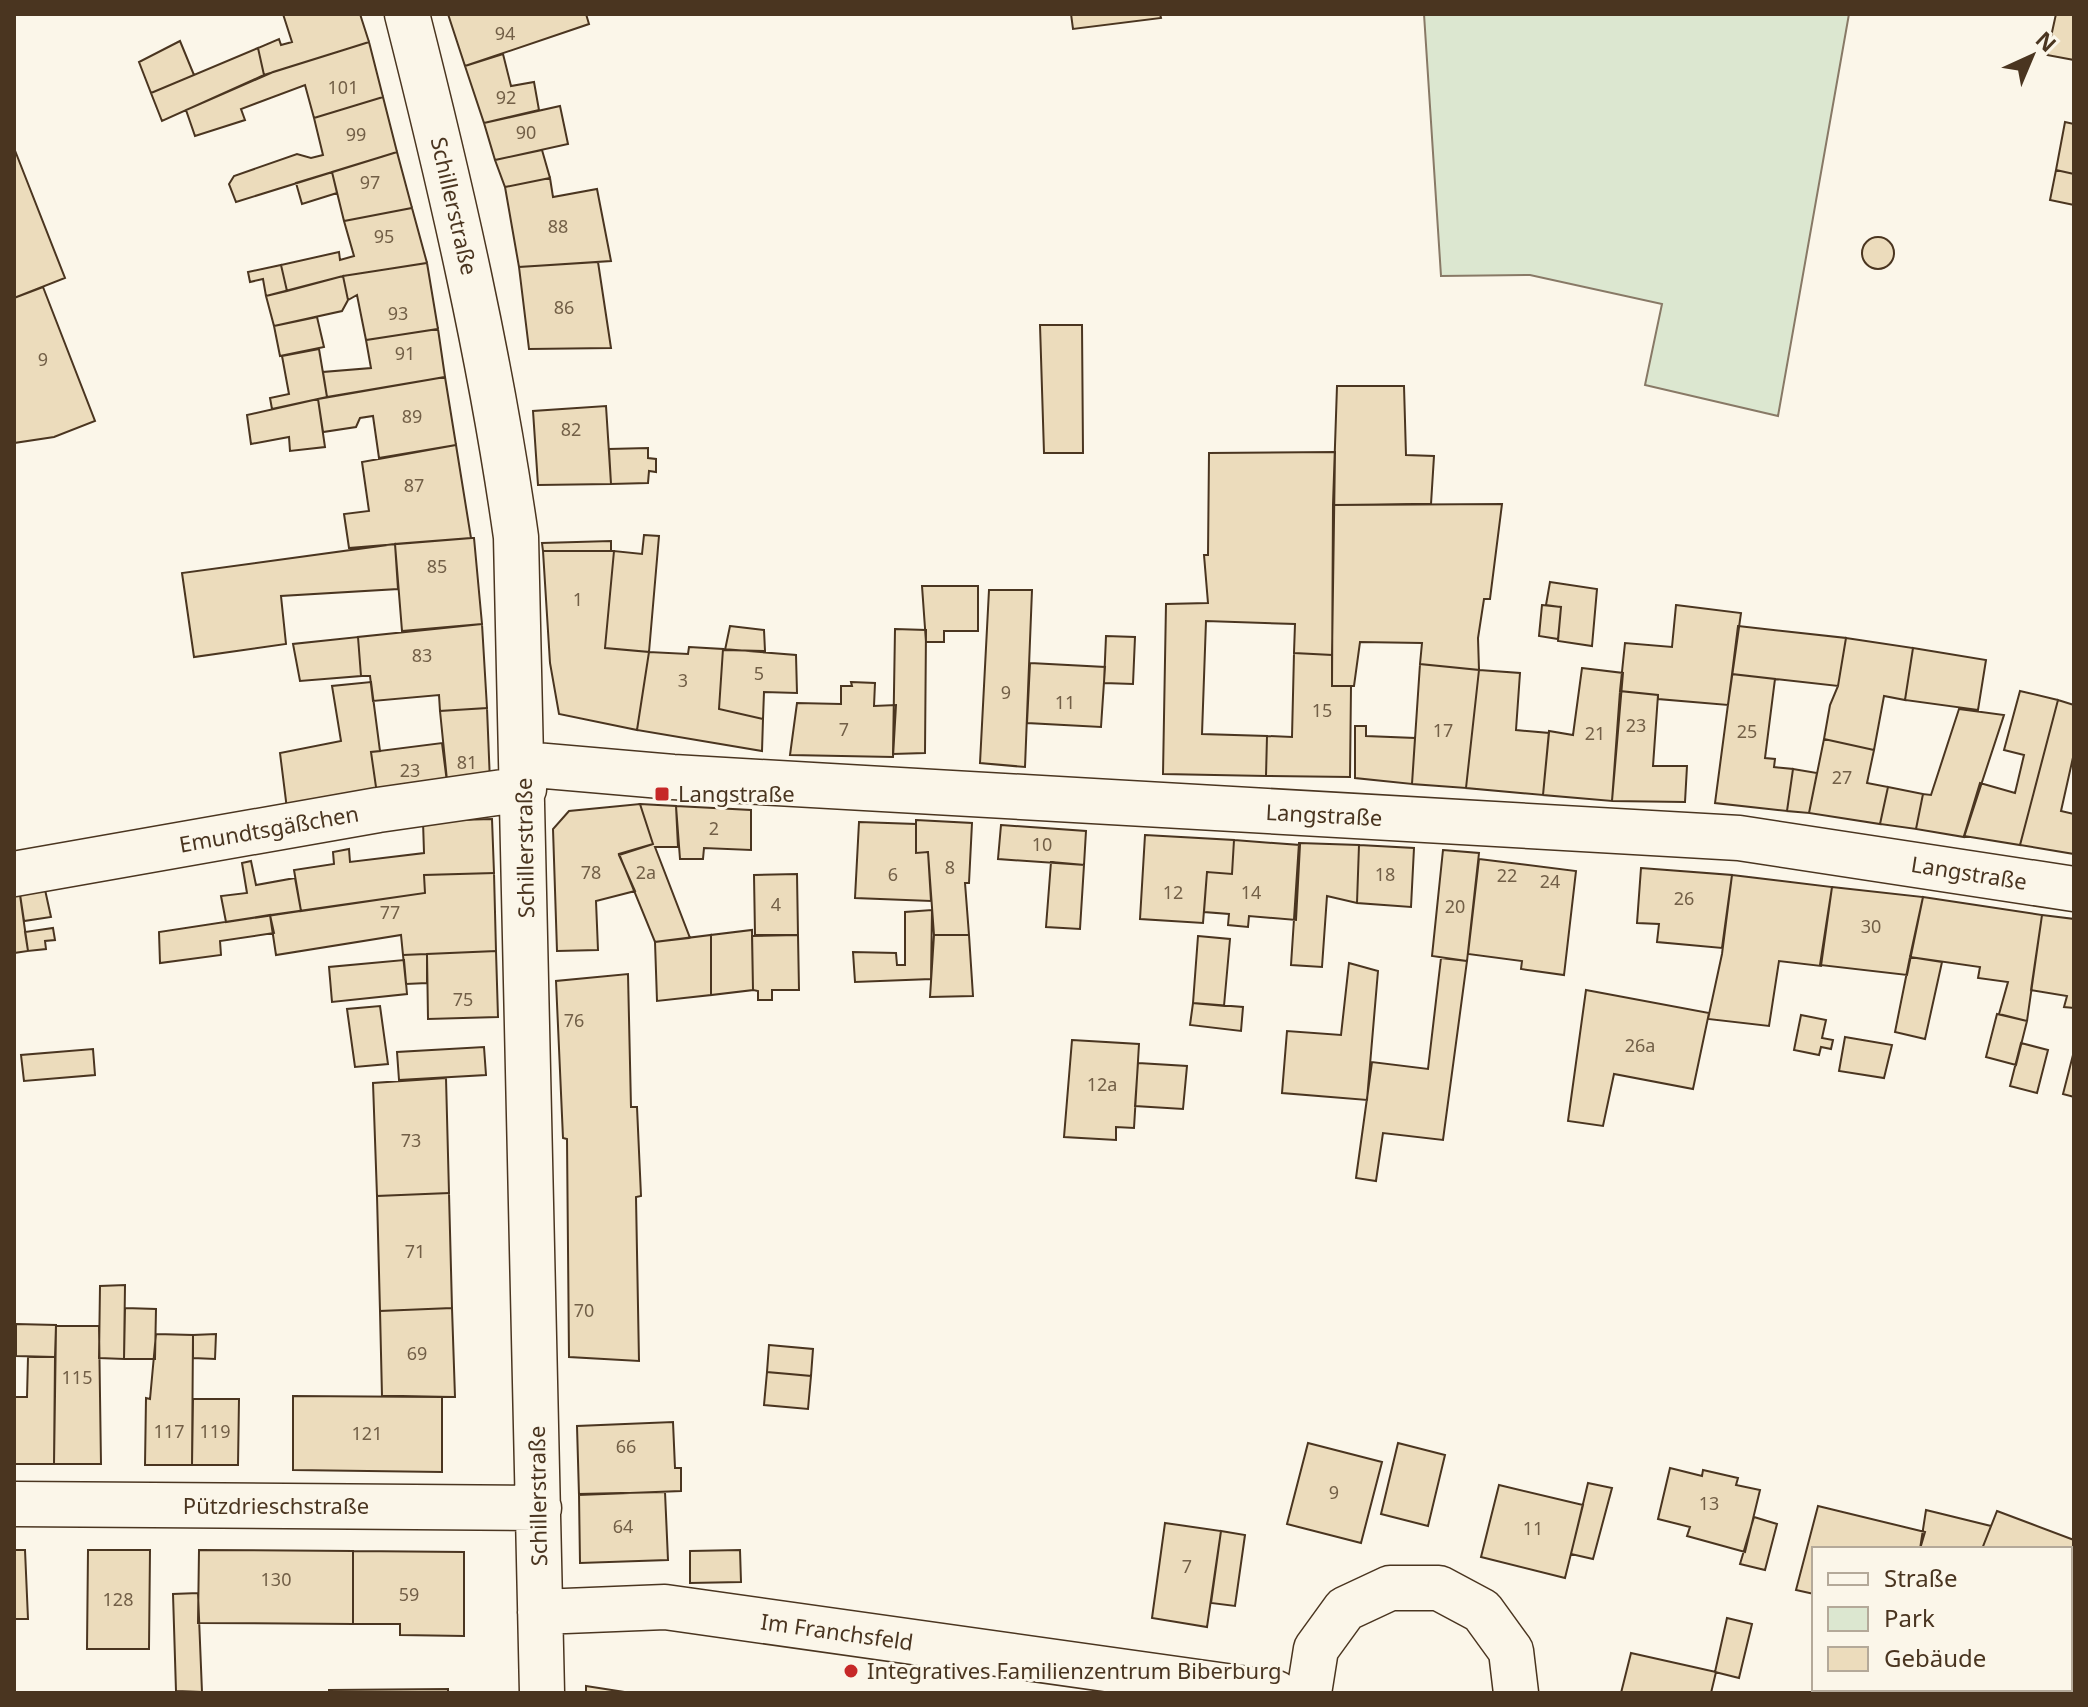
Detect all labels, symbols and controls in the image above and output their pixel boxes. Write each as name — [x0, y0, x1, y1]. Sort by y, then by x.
north arrow — [1992, 16, 2072, 96]
house number: 94 — [495, 21, 515, 45]
text: N — [2030, 24, 2063, 58]
house number: 101 — [328, 75, 358, 99]
house number: 92 — [496, 85, 516, 109]
house number: 90 — [516, 120, 536, 144]
house number: 99 — [346, 122, 366, 146]
street label: Schillerstraße — [425, 134, 485, 278]
house number: 97 — [360, 170, 380, 194]
house number: 88 — [548, 214, 568, 238]
house number: 95 — [374, 224, 394, 248]
house number: 86 — [554, 295, 574, 319]
house number: 93 — [388, 301, 408, 325]
house number: 91 — [395, 341, 415, 365]
house number: 9 — [38, 347, 48, 371]
house number: 89 — [402, 404, 422, 428]
house number: 82 — [561, 417, 581, 441]
house number: 87 — [404, 473, 424, 497]
house number: 85 — [427, 554, 447, 578]
house number: 1 — [573, 587, 583, 611]
house number: 83 — [412, 643, 432, 667]
house number: 5 — [754, 661, 764, 685]
house number: 3 — [678, 668, 688, 692]
house number: 9 — [1001, 680, 1011, 704]
house number: 11 — [1055, 690, 1075, 714]
house number: 15 — [1312, 698, 1332, 722]
house number: 23 — [1626, 713, 1646, 737]
house number: 7 — [839, 717, 849, 741]
house number: 17 — [1433, 718, 1453, 742]
house number: 25 — [1737, 719, 1757, 743]
house number: 21 — [1585, 721, 1605, 745]
house number: 81 — [457, 750, 477, 774]
house number: 23 — [400, 758, 420, 782]
house number: 27 — [1832, 765, 1852, 789]
street label: Schillerstraße — [508, 778, 540, 919]
place label: Langstraße — [678, 778, 795, 808]
marker: Langstraße — [653, 785, 671, 803]
street label: Langstraße — [1265, 796, 1383, 832]
street label: Emundtsgäßchen — [177, 797, 361, 859]
house number: 2 — [709, 816, 719, 840]
house number: 10 — [1032, 832, 1052, 856]
street label: Langstraße — [1909, 848, 2029, 896]
house number: 8 — [945, 855, 955, 879]
house number: 78 — [581, 860, 601, 884]
house number: 2a — [636, 860, 656, 884]
house number: 6 — [888, 862, 898, 886]
house number: 18 — [1375, 862, 1395, 886]
house number: 22 — [1497, 863, 1517, 887]
house number: 24 — [1540, 869, 1560, 893]
house number: 12 — [1163, 880, 1183, 904]
house number: 14 — [1241, 880, 1261, 904]
house number: 26 — [1674, 886, 1694, 910]
house number: 4 — [771, 892, 781, 916]
house number: 20 — [1445, 894, 1465, 918]
house number: 77 — [380, 900, 400, 924]
house number: 30 — [1861, 914, 1881, 938]
house number: 75 — [453, 987, 473, 1011]
house number: 76 — [564, 1008, 584, 1032]
house number: 26a — [1625, 1033, 1655, 1057]
house number: 12a — [1087, 1072, 1117, 1096]
house number: 73 — [401, 1128, 421, 1152]
house number: 71 — [405, 1239, 425, 1263]
house number: 70 — [574, 1298, 594, 1322]
house number: 69 — [407, 1341, 427, 1365]
house number: 115 — [62, 1365, 92, 1389]
house number: 117 — [154, 1419, 184, 1443]
house number: 119 — [200, 1419, 230, 1443]
house number: 121 — [352, 1421, 382, 1445]
street label: Schillerstraße — [521, 1426, 553, 1567]
house number: 66 — [616, 1434, 636, 1458]
house number: 9 — [1329, 1480, 1339, 1504]
street label: Pützdrieschstraße — [183, 1490, 369, 1520]
house number: 13 — [1699, 1491, 1719, 1515]
house number: 64 — [613, 1514, 633, 1538]
house number: 11 — [1523, 1516, 1543, 1540]
legend — [1812, 1547, 2072, 1691]
house number: 7 — [1182, 1554, 1192, 1578]
text: Straße — [1884, 1561, 1957, 1594]
house number: 130 — [261, 1567, 291, 1591]
house number: 59 — [399, 1582, 419, 1606]
house number: 128 — [103, 1587, 133, 1611]
text: Park — [1884, 1601, 1935, 1634]
street label: Im Franchsfeld — [759, 1605, 915, 1657]
text: Gebäude — [1884, 1641, 1986, 1674]
place label: Integratives Familienzentrum Biberburg — [867, 1655, 1282, 1685]
marker: Integratives Familienzentrum Biberburg — [842, 1662, 860, 1680]

